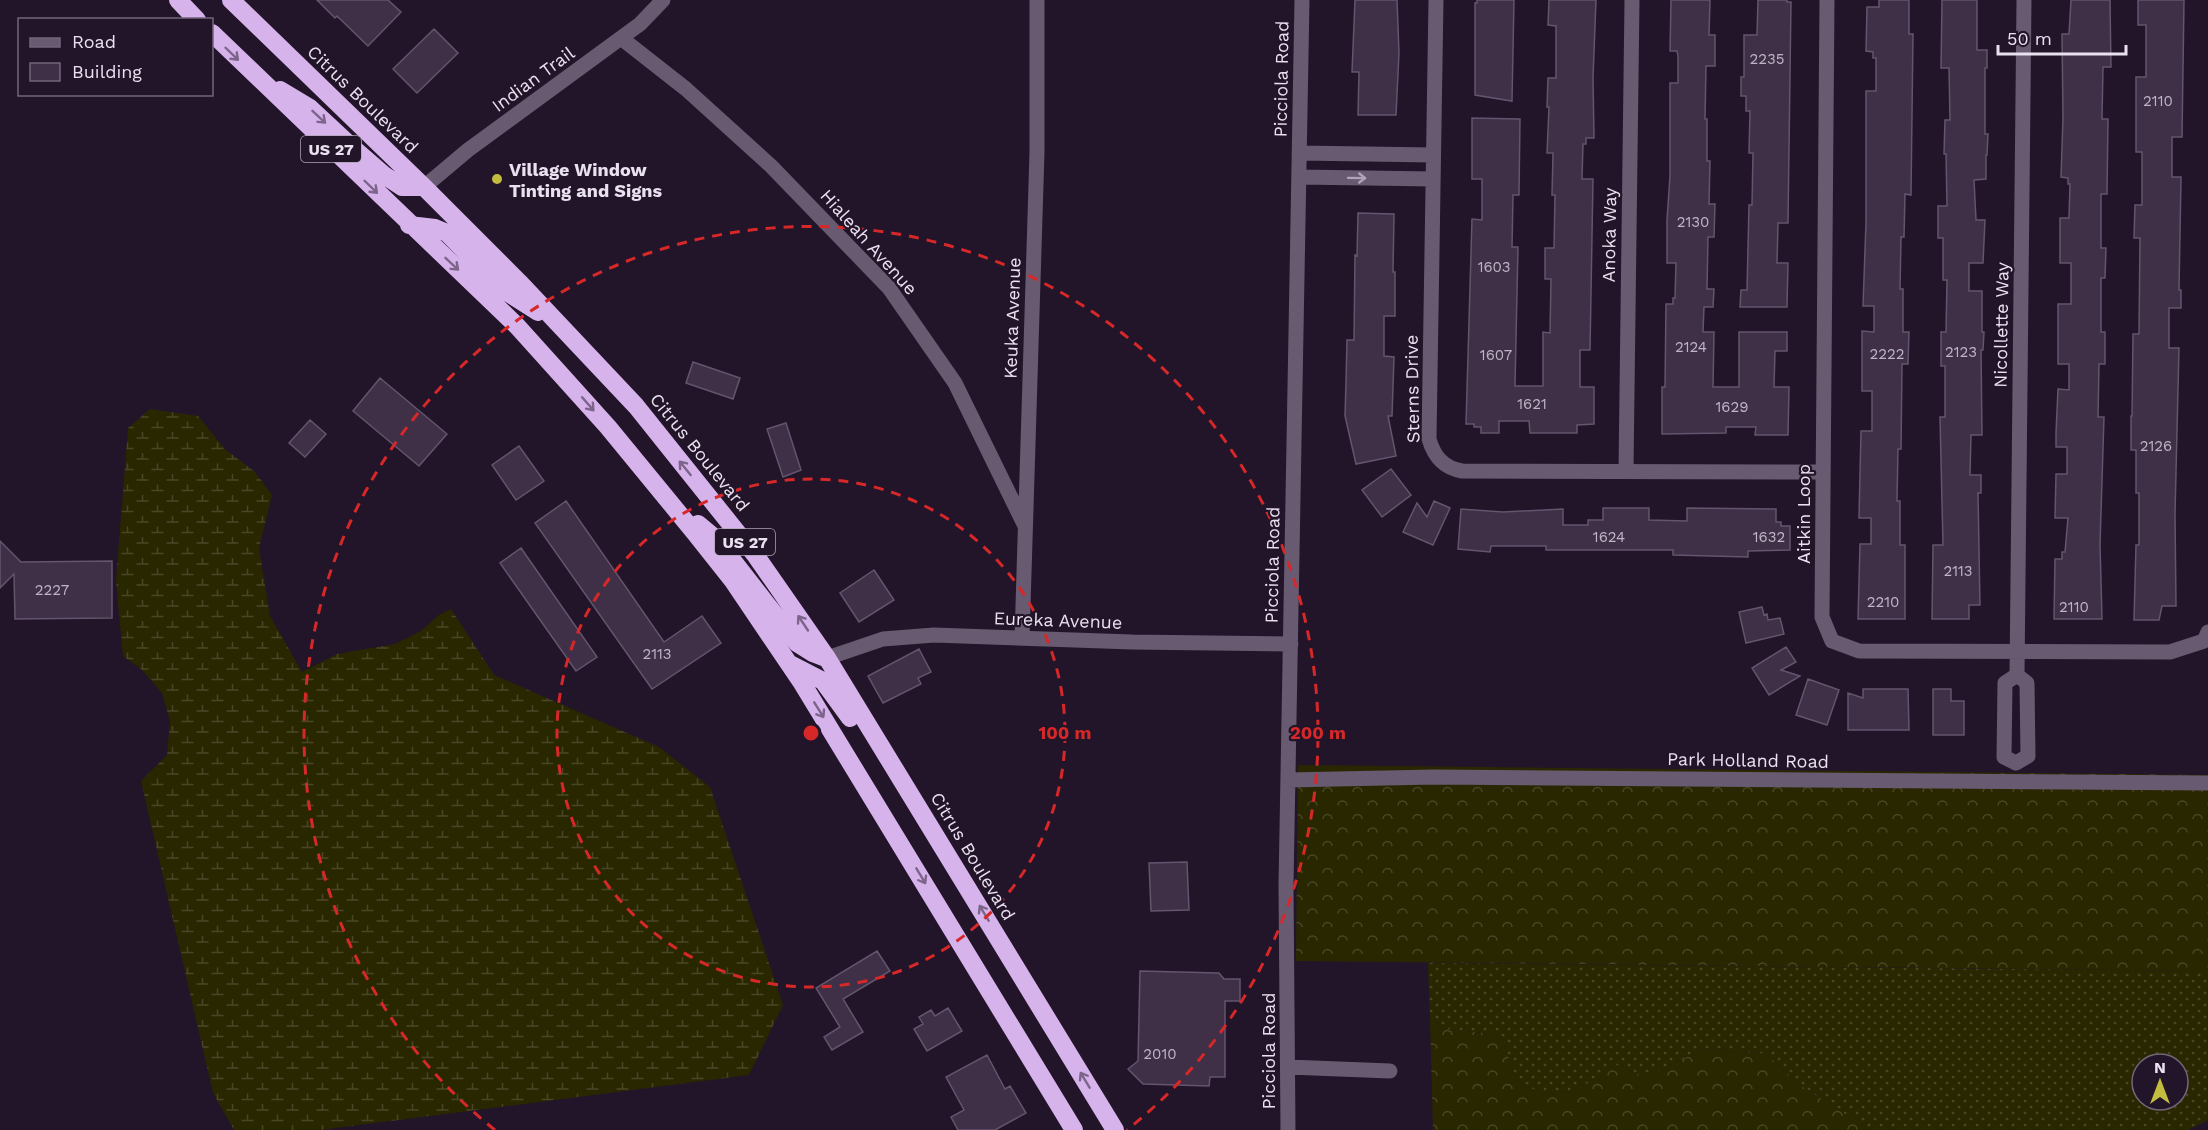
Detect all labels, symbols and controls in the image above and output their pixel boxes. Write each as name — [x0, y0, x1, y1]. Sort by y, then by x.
legend — [18, 18, 213, 96]
scale bar — [1998, 18, 2126, 56]
street label: Picciola Road — [1269, 20, 1293, 138]
text: 50 m — [2007, 28, 2052, 49]
text: Road — [72, 31, 116, 52]
street label: Citrus Boulevard — [303, 41, 423, 157]
street label: Indian Trail — [488, 42, 579, 116]
one-way arrow — [225, 46, 240, 61]
house number: 2235 — [1750, 50, 1784, 68]
text: Building — [72, 61, 142, 82]
house number: 2110 — [2143, 92, 2173, 110]
one-way arrow — [312, 110, 327, 124]
road number: US 27 — [301, 136, 361, 162]
place label: Village Window Tinting and Signs — [509, 159, 662, 201]
marker: Village Window Tinting and Signs — [490, 172, 504, 186]
one-way arrow — [1347, 172, 1367, 184]
one-way arrow — [363, 180, 378, 195]
street label: Hialeah Avenue — [816, 185, 922, 299]
street label: Anoka Way — [1598, 187, 1620, 283]
house number: 2130 — [1677, 213, 1709, 231]
one-way arrow — [445, 257, 460, 271]
street label: Keuka Avenue — [999, 257, 1025, 379]
house number: 1603 — [1478, 258, 1510, 276]
street label: Nicollette Way — [1989, 261, 2013, 388]
street label: Sterns Drive — [1401, 335, 1423, 443]
house number: 2124 — [1675, 338, 1707, 356]
house number: 2123 — [1945, 343, 1977, 361]
house number: 2222 — [1870, 345, 1904, 363]
house number: 1607 — [1480, 346, 1512, 364]
street label: Citrus Boulevard — [646, 389, 754, 515]
house number: 1621 — [1517, 395, 1547, 413]
one-way arrow — [581, 396, 595, 411]
house number: 1629 — [1716, 398, 1748, 416]
house number: 2126 — [2140, 437, 2172, 455]
one-way arrow — [679, 460, 692, 476]
street label: Aitkin Loop — [1793, 464, 1814, 564]
street label: Picciola Road — [1260, 506, 1284, 624]
house number: 1624 — [1593, 528, 1625, 546]
house number: 1632 — [1753, 528, 1785, 546]
road number: US 27 — [715, 529, 775, 555]
house number: 2113 — [1943, 562, 1973, 580]
house number: 2227 — [35, 581, 69, 599]
house number: 2210 — [1867, 593, 1899, 611]
house number: 2110 — [2059, 598, 2089, 616]
street label: Eureka Avenue — [993, 607, 1123, 633]
one-way arrow — [797, 615, 809, 631]
house number: 2113 — [642, 645, 672, 663]
one-way arrow — [813, 701, 825, 718]
text: 100 m — [1038, 722, 1092, 743]
text: 200 m — [1290, 722, 1346, 743]
centre of rings — [801, 723, 821, 743]
street label: Park Holland Road — [1667, 748, 1829, 772]
street label: Citrus Boulevard — [926, 788, 1020, 924]
one-way arrow — [916, 867, 928, 884]
one-way arrow — [977, 905, 989, 922]
street label: Picciola Road — [1258, 993, 1279, 1109]
house number: 2010 — [1143, 1045, 1177, 1063]
north arrow — [2130, 1052, 2190, 1112]
text: N — [2154, 1058, 2166, 1077]
one-way arrow — [1078, 1072, 1090, 1089]

